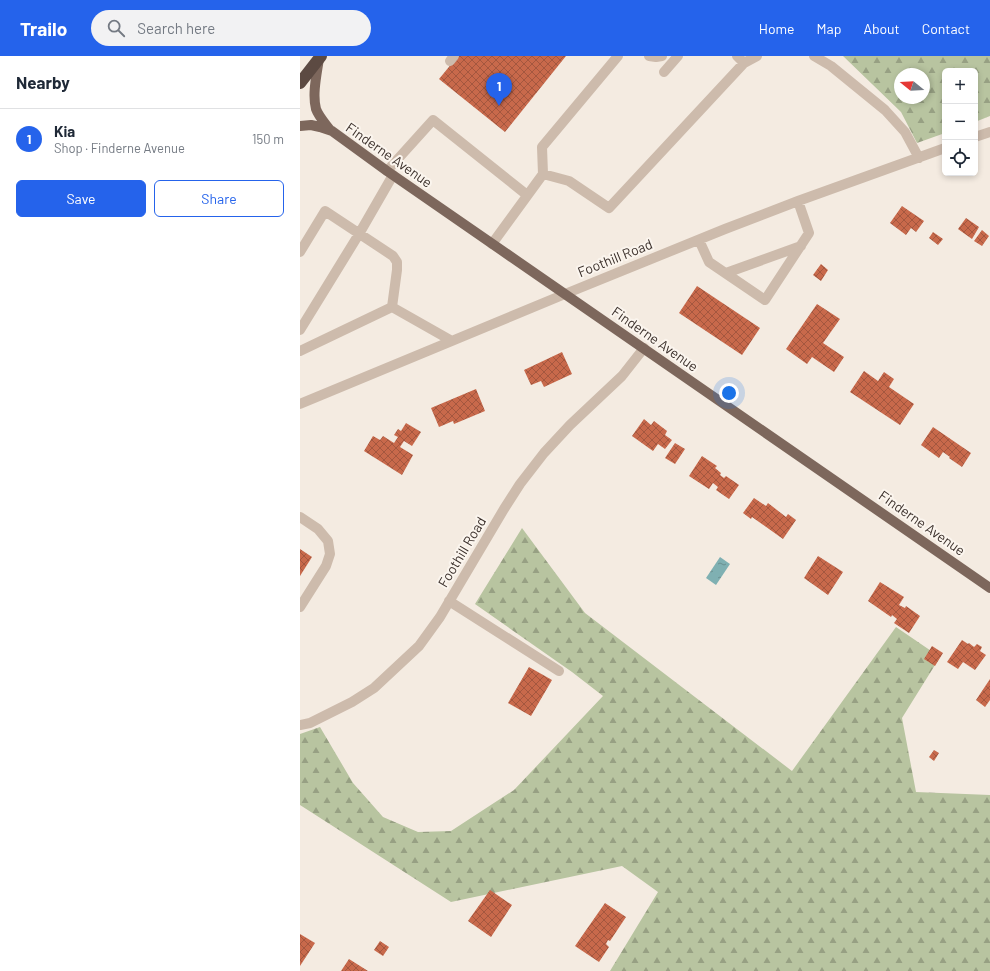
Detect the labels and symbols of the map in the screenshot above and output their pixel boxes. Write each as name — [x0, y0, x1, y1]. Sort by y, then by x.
north arrow — [894, 68, 930, 104]
pin: 1 — [486, 73, 512, 106]
street label: Finderne Avenue — [343, 119, 436, 191]
street label: Foothill Road — [575, 235, 655, 280]
street label: Finderne Avenue — [609, 303, 702, 375]
your location — [719, 383, 739, 403]
street label: Finderne Avenue — [876, 487, 969, 559]
street label: Foothill Road — [434, 514, 489, 590]

